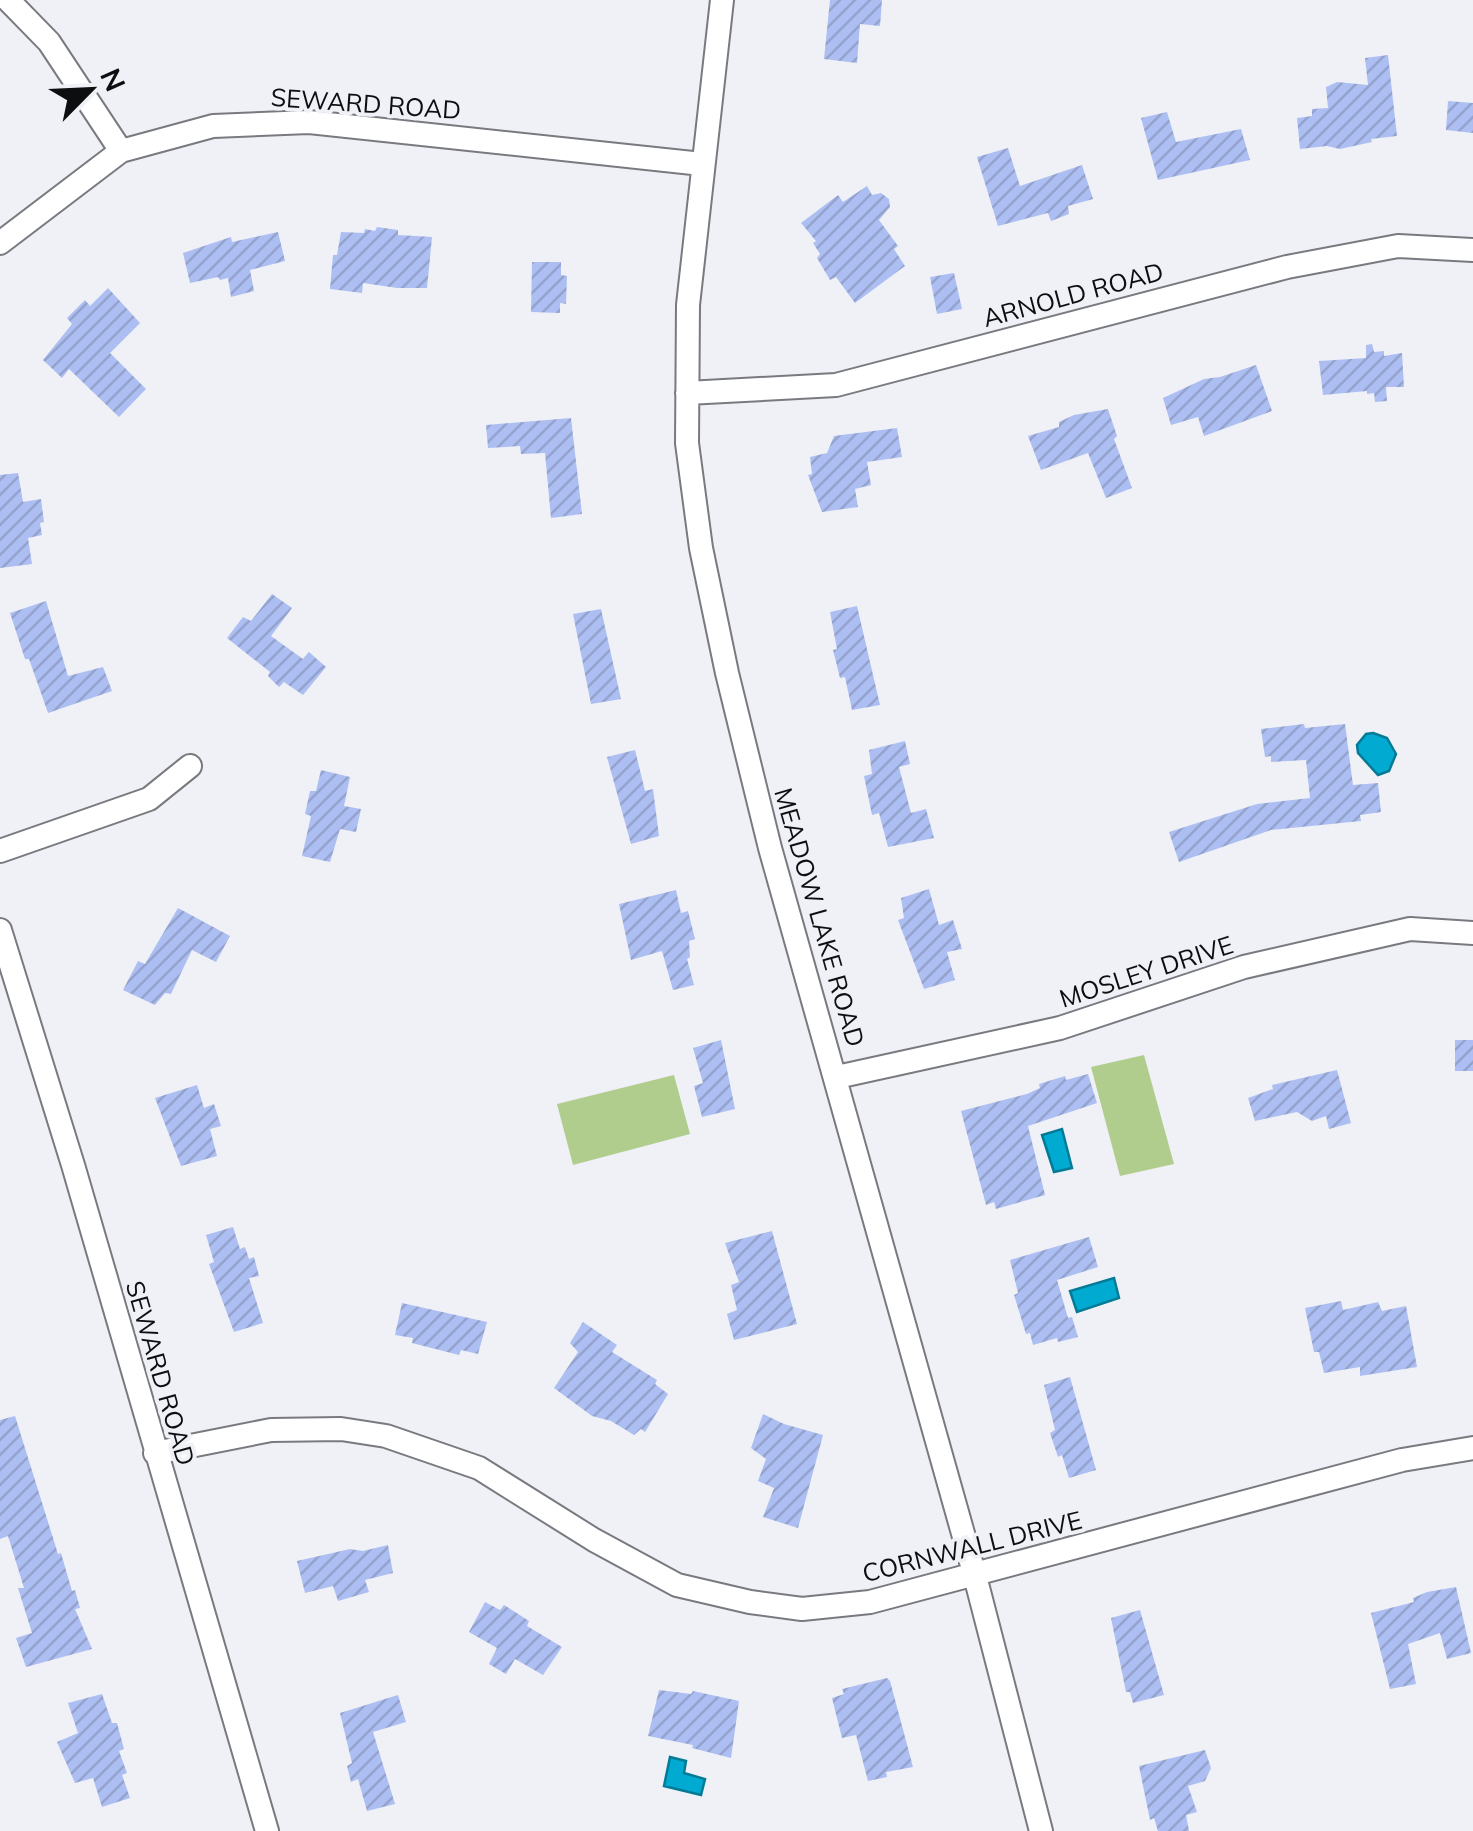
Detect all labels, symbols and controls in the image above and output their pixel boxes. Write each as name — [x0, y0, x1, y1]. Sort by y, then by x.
north arrow — [40, 40, 140, 140]
text: N — [93, 63, 134, 96]
street label: SEWARD ROAD — [270, 81, 462, 125]
street label: ARNOLD ROAD — [979, 255, 1167, 333]
street label: MEADOW LAKE ROAD — [768, 784, 872, 1050]
street label: MOSLEY DRIVE — [1055, 928, 1237, 1014]
street label: SEWARD ROAD — [120, 1277, 202, 1469]
street label: CORNWALL DRIVE — [859, 1504, 1085, 1588]

